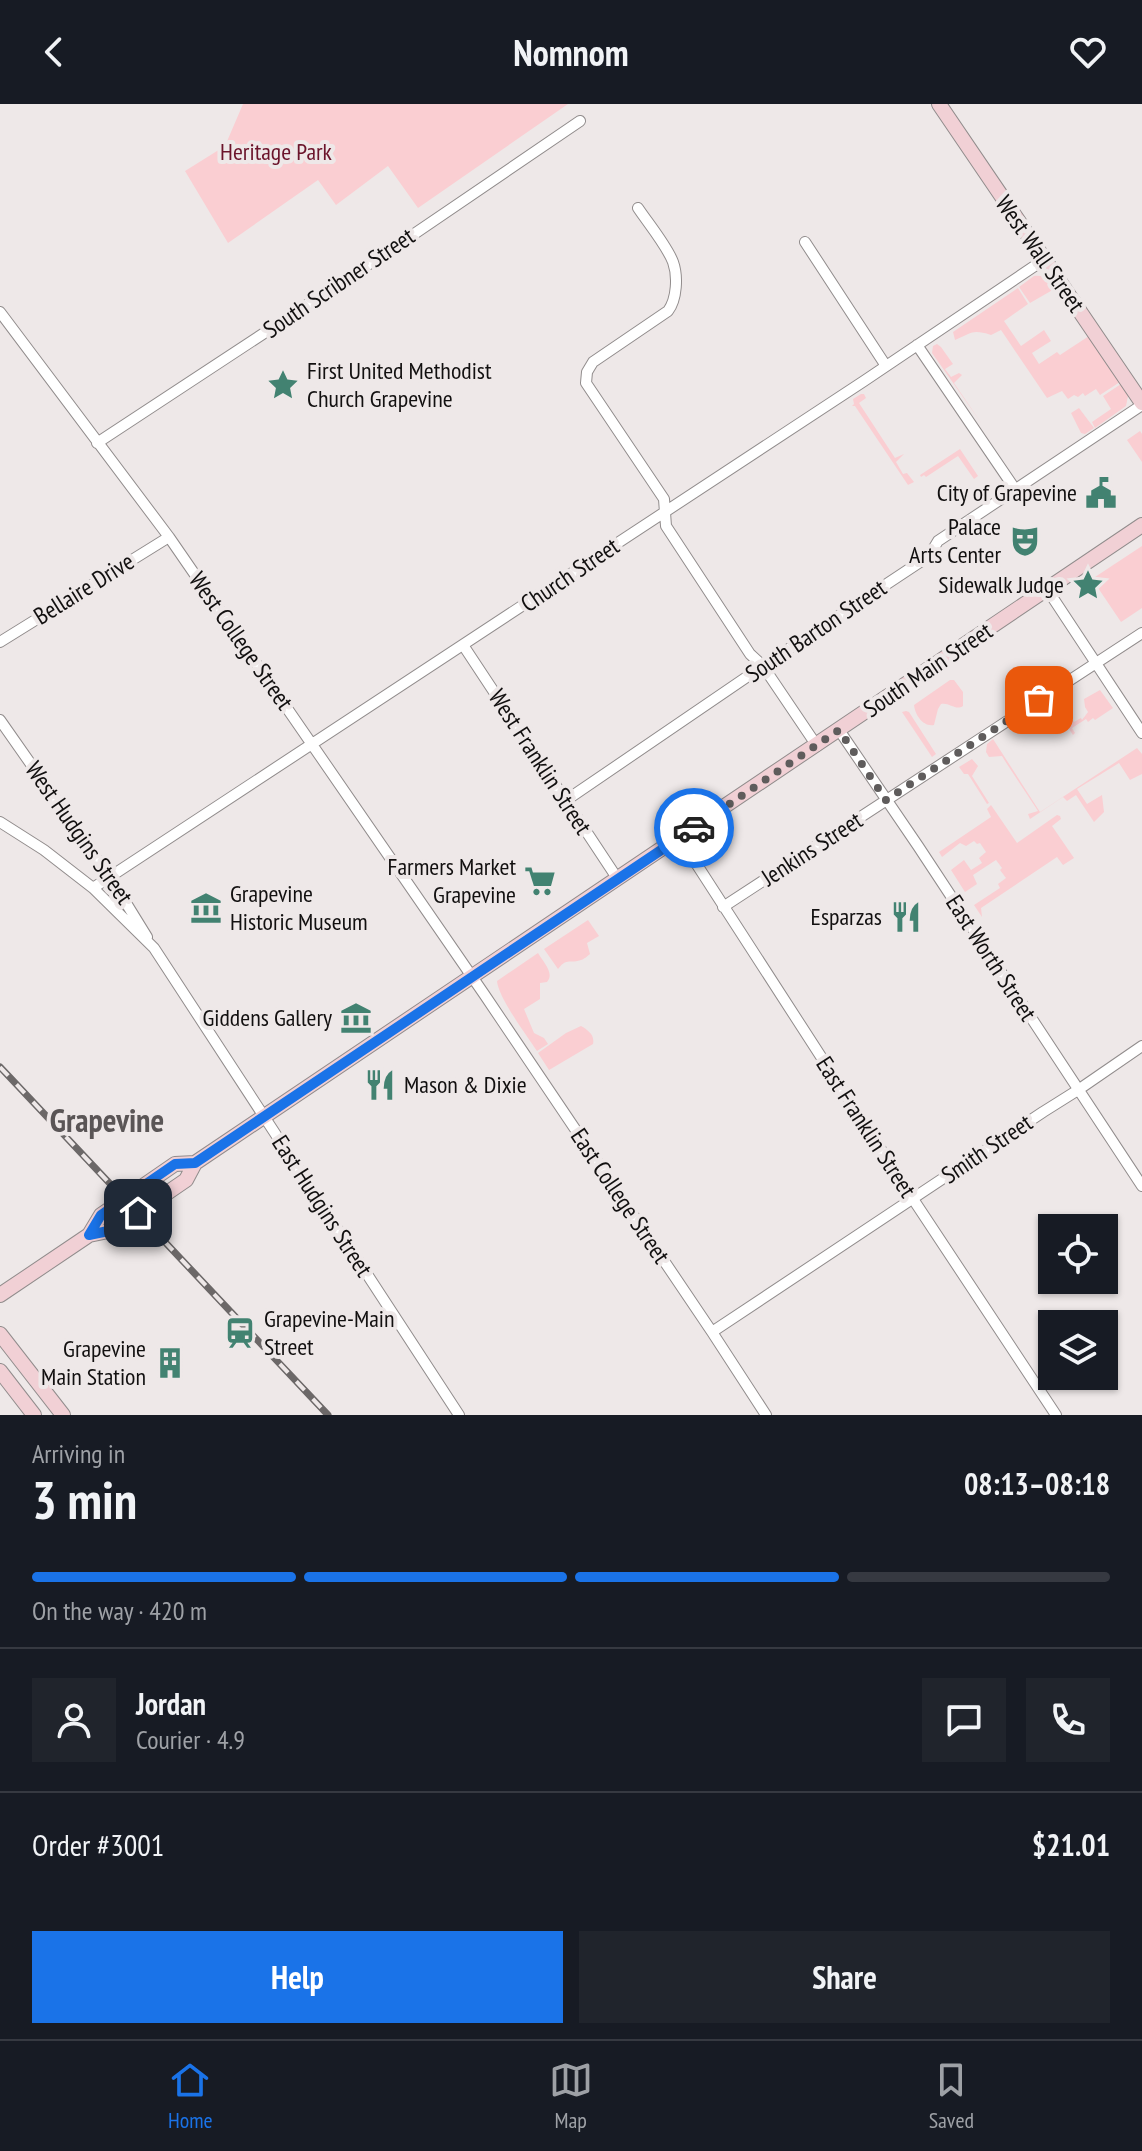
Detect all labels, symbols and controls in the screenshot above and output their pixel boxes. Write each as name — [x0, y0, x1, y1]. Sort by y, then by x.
text: Nomnom — [513, 29, 629, 76]
icon: back — [32, 30, 76, 74]
icon: heart — [1066, 30, 1110, 74]
park label: Heritage Park — [220, 136, 333, 167]
street label: West Wall Street — [989, 189, 1092, 318]
street label: South Scribner Street — [257, 220, 421, 345]
place label: First United Methodist Church Grapevine — [307, 355, 492, 414]
place icon: First United Methodist Church Grapevine — [266, 368, 300, 402]
public building icon: City of Grapevine — [1084, 476, 1118, 510]
place label: City of Grapevine — [937, 477, 1077, 508]
place label: Palace Arts Center — [909, 511, 1001, 570]
theatre icon: Palace Arts Center — [1008, 524, 1042, 558]
street label: Church Street — [514, 530, 625, 619]
street label: Bellaire Drive — [28, 546, 140, 632]
street label: West College Street — [182, 566, 301, 716]
place icon: Sidewalk Judge — [1071, 568, 1105, 602]
place label: Sidewalk Judge — [938, 569, 1064, 600]
street label: South Barton Street — [739, 572, 892, 689]
street label: South Main Street — [857, 615, 998, 724]
pin — [1005, 666, 1073, 734]
icon: bag — [1017, 678, 1061, 722]
street label: West Franklin Street — [482, 683, 599, 841]
street label: West Hudgins Street — [19, 755, 140, 911]
courier — [654, 788, 734, 868]
street label: Jenkins Street — [755, 804, 868, 893]
icon: car — [672, 806, 716, 850]
place label: Farmers Market Grapevine — [388, 851, 516, 910]
supermarket icon: Farmers Market Grapevine — [523, 864, 557, 898]
place label: Grapevine Historic Museum — [230, 878, 368, 937]
street label: East Worth Street — [939, 889, 1044, 1027]
museum icon: Grapevine Historic Museum — [189, 891, 223, 925]
restaurant icon: Esparzas — [889, 900, 923, 934]
place label: Esparzas — [811, 901, 882, 932]
museum icon: Giddens Gallery — [339, 1001, 373, 1035]
place label: Giddens Gallery — [202, 1002, 332, 1033]
street label: East Franklin Street — [809, 1050, 924, 1203]
restaurant icon: Mason & Dixie — [363, 1068, 397, 1102]
place label: Mason & Dixie — [404, 1069, 527, 1100]
district label: Grapevine — [50, 1099, 164, 1141]
street label: Smith Street — [935, 1107, 1038, 1190]
street label: East College Street — [564, 1122, 677, 1270]
street label: East Hudgins Street — [265, 1129, 380, 1283]
pin — [104, 1179, 172, 1247]
icon: home — [116, 1191, 160, 1235]
map controls — [1038, 1214, 1118, 1390]
button: locate — [1038, 1214, 1118, 1294]
place label: Grapevine-Main Street — [264, 1303, 395, 1362]
button: layers — [1038, 1310, 1118, 1390]
station icon: Grapevine-Main Street — [223, 1316, 257, 1350]
place label: Grapevine Main Station — [41, 1333, 146, 1392]
building icon: Grapevine Main Station — [153, 1346, 187, 1380]
text: Arriving in — [32, 1437, 125, 1470]
text: 08:13–08:18 — [964, 1464, 1110, 1503]
text: 3 min — [32, 1466, 137, 1533]
text: On the way · 420 m — [32, 1594, 207, 1627]
button: person — [32, 1678, 116, 1762]
button: chat — [922, 1678, 1006, 1762]
button: phone — [1026, 1678, 1110, 1762]
text: Jordan — [136, 1684, 206, 1723]
text: Courier · 4.9 — [136, 1723, 245, 1756]
text: Order #3001 — [32, 1825, 164, 1864]
text: $21.01 — [1032, 1825, 1110, 1864]
button: Help — [32, 1931, 563, 2023]
button: Share — [579, 1931, 1110, 2023]
tab: Home — [168, 2058, 213, 2134]
tab: Map — [549, 2058, 593, 2134]
tab: Saved — [929, 2058, 974, 2134]

